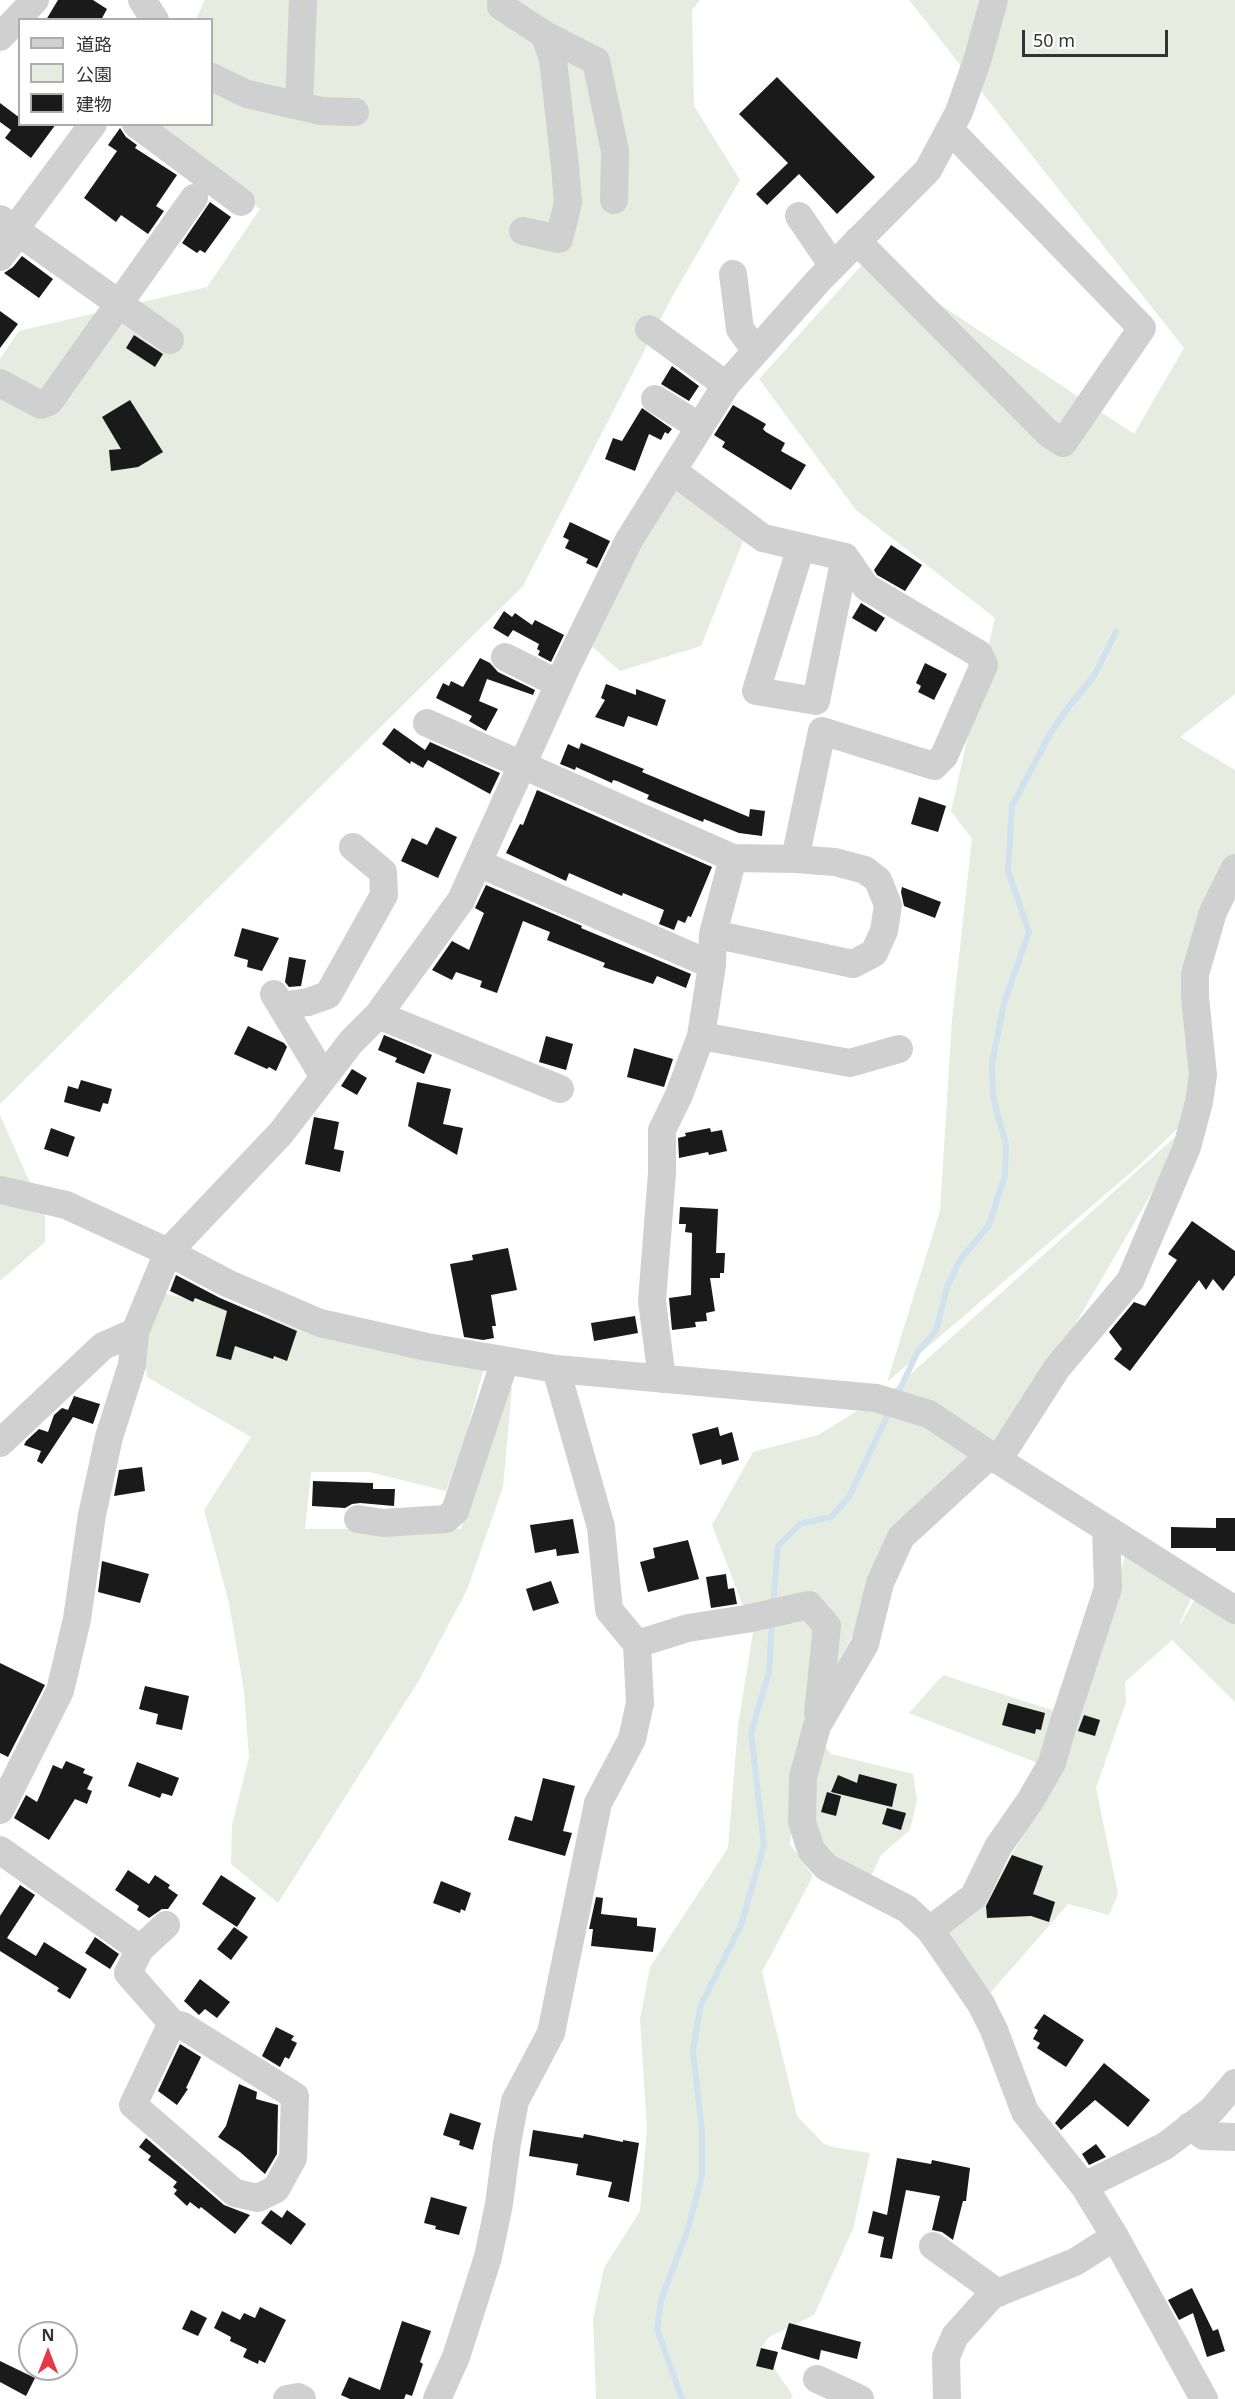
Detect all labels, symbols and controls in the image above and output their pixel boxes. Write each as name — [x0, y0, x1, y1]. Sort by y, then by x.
legend — [18, 18, 213, 126]
scale bar — [1025, 18, 1170, 56]
text: 50 m — [1033, 28, 1075, 52]
text: 道路 — [76, 32, 112, 56]
text: 公園 — [76, 62, 112, 86]
text: 建物 — [76, 92, 112, 116]
north arrow — [18, 2321, 78, 2381]
text: N — [41, 2324, 55, 2346]

